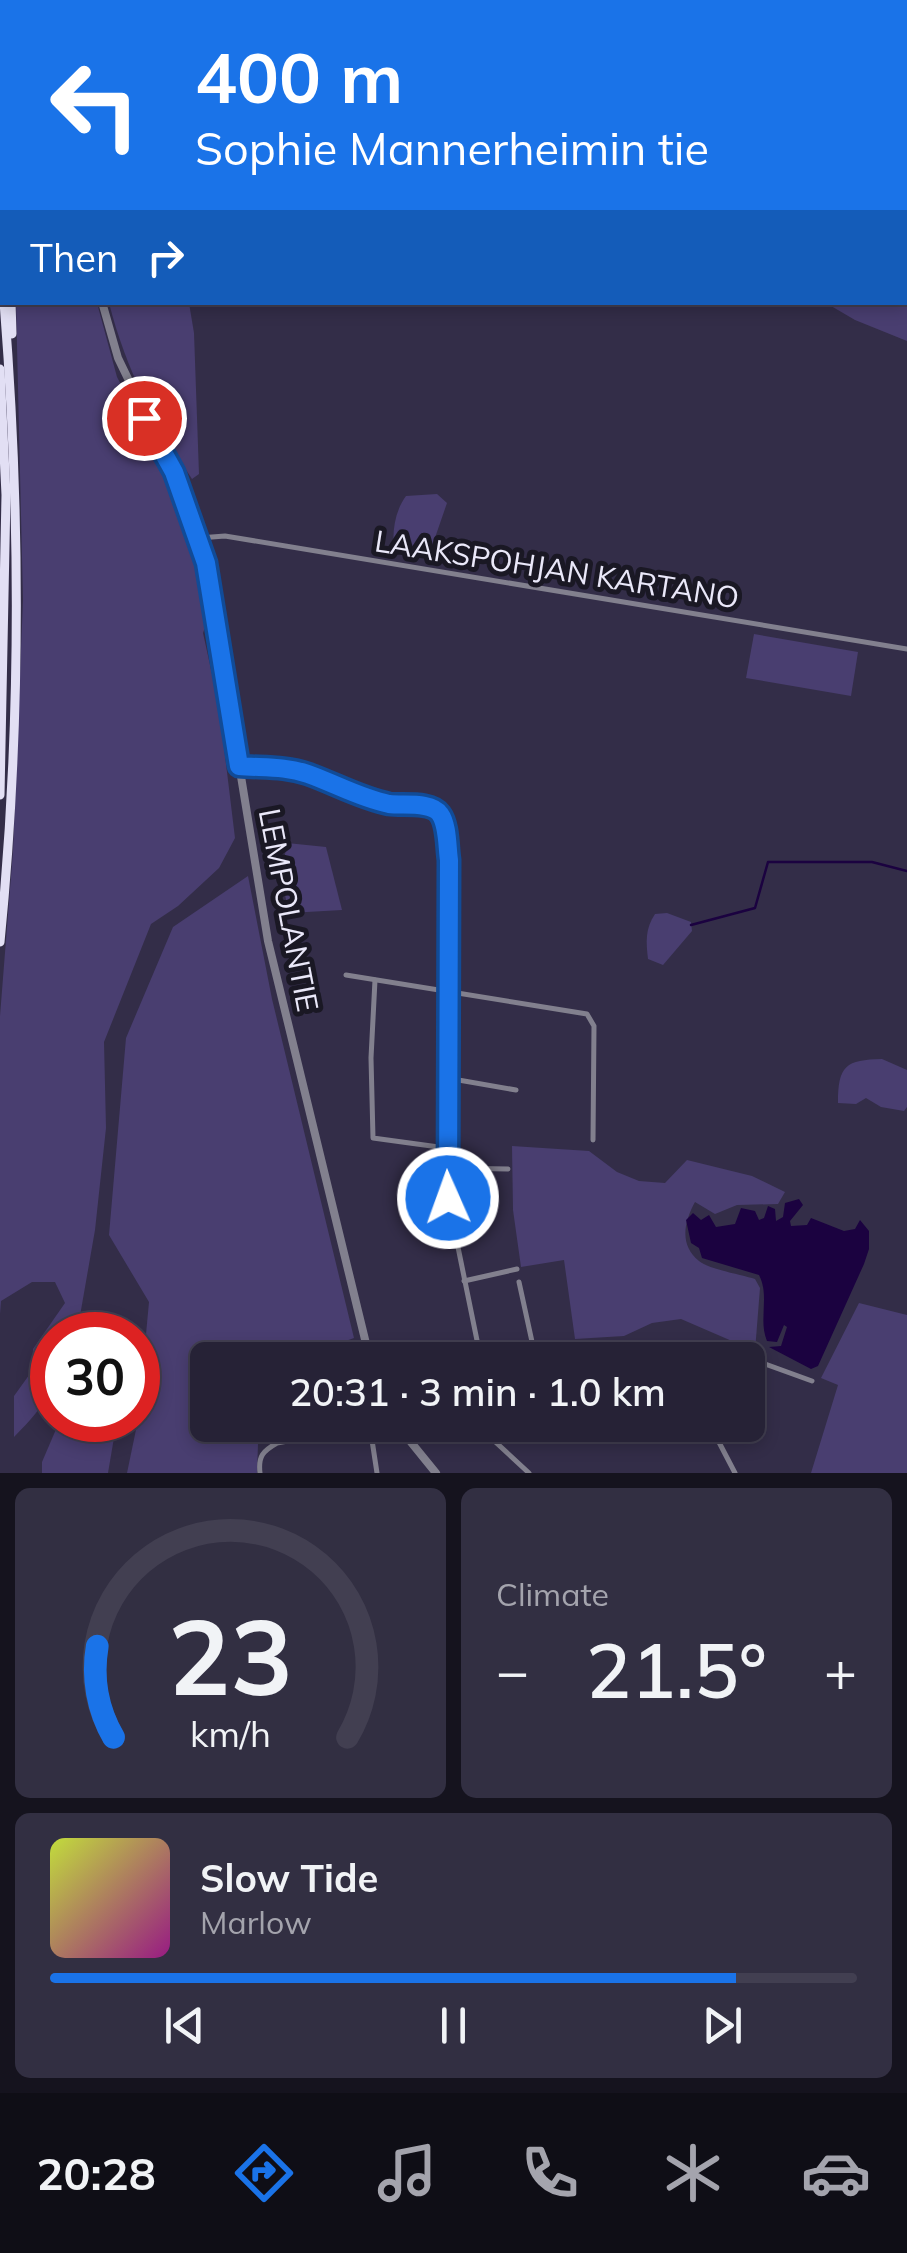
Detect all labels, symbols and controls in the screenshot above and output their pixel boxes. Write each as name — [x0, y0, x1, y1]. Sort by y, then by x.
text: 400 m — [195, 33, 403, 121]
icon: left — [30, 40, 160, 170]
text: Sophie Mannerheimin tie — [195, 120, 709, 176]
icon: right — [138, 230, 193, 285]
text: Then — [30, 234, 118, 282]
pin — [102, 376, 187, 461]
icon: arrive — [117, 391, 172, 446]
street label: LAAKSPOHJAN KARTANO — [372, 521, 742, 617]
street label: LEMPOLANTIE — [251, 805, 327, 1015]
position arrow — [396, 1146, 500, 1250]
speed limit sign: 30 — [30, 1312, 160, 1442]
text: 20:31 · 3 min · 1.0 km — [289, 1368, 666, 1416]
text: Climate — [496, 1574, 609, 1614]
text: 23 — [168, 1590, 293, 1721]
text: 21.5° — [586, 1623, 767, 1717]
text: − — [496, 1636, 529, 1705]
text: + — [824, 1636, 857, 1705]
text: km/h — [190, 1711, 271, 1756]
text: Slow Tide — [200, 1854, 378, 1902]
text: Marlow — [200, 1902, 312, 1942]
icon: previous — [157, 1998, 212, 2053]
icon: pause — [426, 1998, 481, 2053]
icon: next — [695, 1998, 750, 2053]
icon: directions — [229, 2138, 299, 2208]
icon: music — [372, 2138, 442, 2208]
icon: phone — [515, 2138, 585, 2208]
icon: climate — [658, 2138, 728, 2208]
icon: car — [801, 2138, 871, 2208]
text: 20:28 — [36, 2145, 156, 2201]

